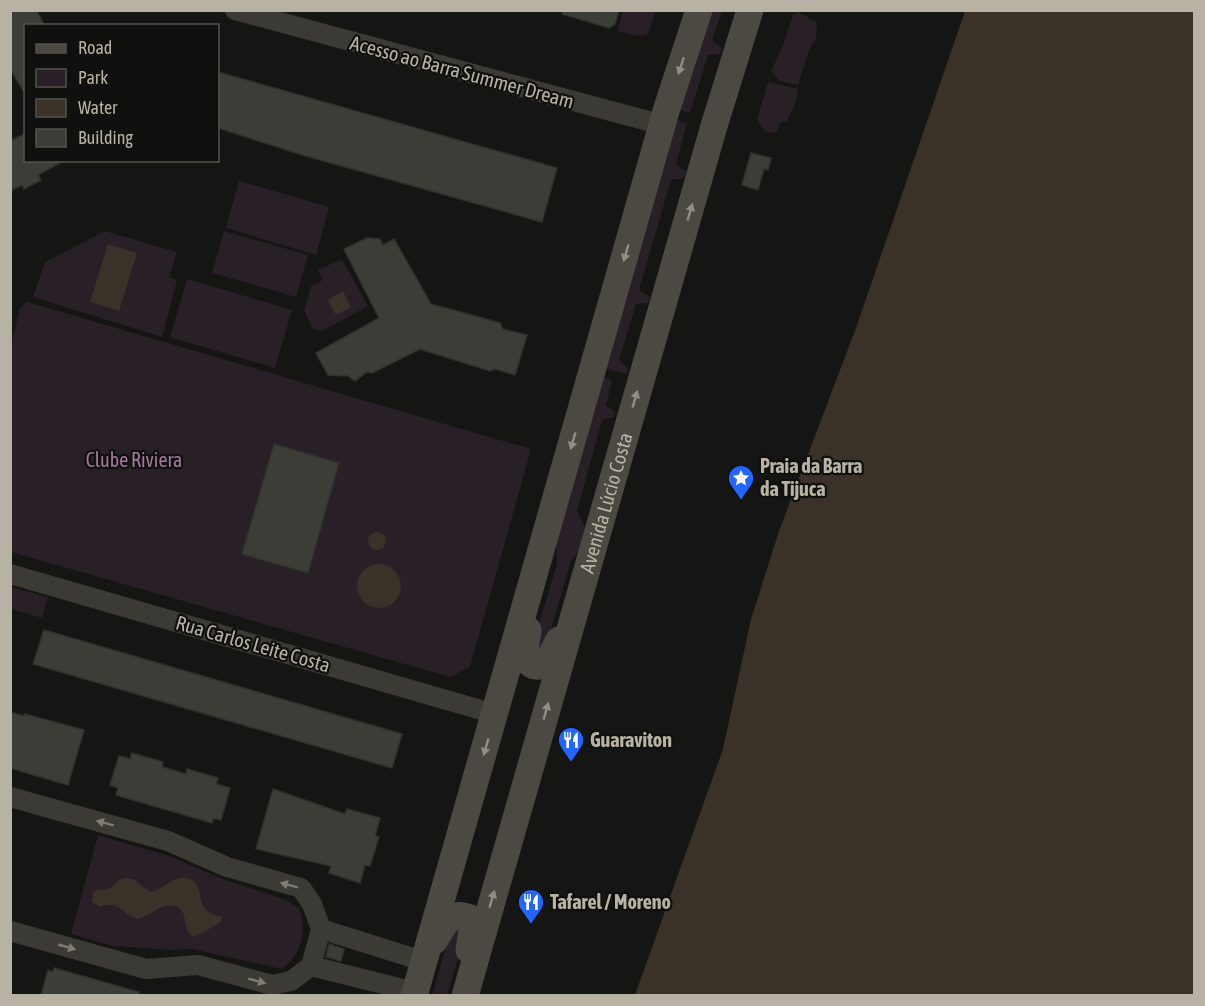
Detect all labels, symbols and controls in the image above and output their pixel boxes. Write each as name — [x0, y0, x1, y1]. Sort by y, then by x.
legend — [24, 24, 219, 162]
street label: Acesso ao Barra Summer Dream — [348, 31, 577, 112]
text: Road — [78, 37, 112, 58]
one-way arrow — [676, 57, 685, 75]
text: Park — [78, 67, 108, 88]
text: Water — [78, 97, 118, 118]
text: Building — [78, 127, 133, 148]
one-way arrow — [686, 203, 695, 221]
one-way arrow — [621, 244, 631, 263]
one-way arrow — [631, 390, 640, 408]
street label: Avenida Lúcio Costa — [575, 430, 637, 576]
one-way arrow — [567, 432, 577, 450]
park label: Clube Riviera — [86, 448, 182, 471]
place label: Praia da Barra da Tijuca — [760, 454, 862, 500]
place icon: Praia da Barra da Tijuca — [726, 463, 756, 501]
street label: Rua Carlos Leite Costa — [173, 610, 333, 677]
one-way arrow — [541, 702, 551, 720]
restaurant icon: Guaraviton — [556, 725, 586, 763]
place label: Guaraviton — [590, 728, 672, 751]
one-way arrow — [481, 738, 490, 756]
one-way arrow — [96, 818, 114, 827]
one-way arrow — [280, 880, 299, 890]
restaurant icon: Tafarel / Moreno — [516, 887, 546, 925]
one-way arrow — [488, 890, 497, 908]
place label: Tafarel / Moreno — [550, 890, 671, 913]
one-way arrow — [58, 943, 76, 952]
one-way arrow — [248, 977, 266, 986]

